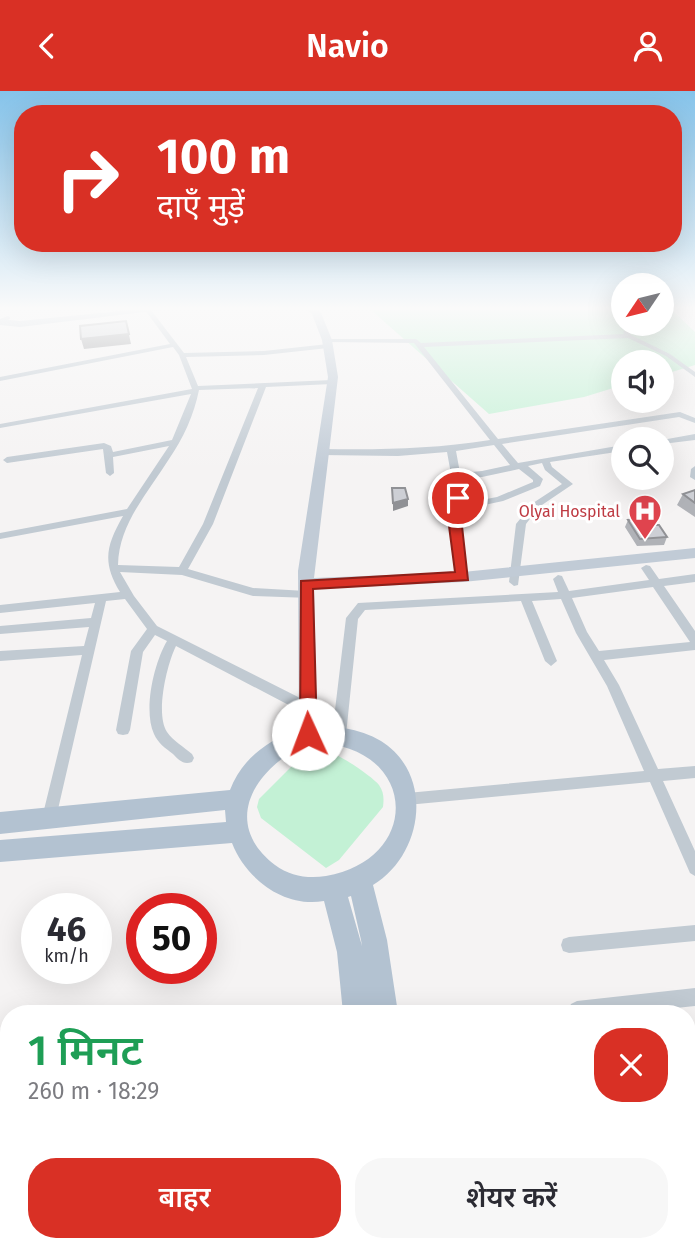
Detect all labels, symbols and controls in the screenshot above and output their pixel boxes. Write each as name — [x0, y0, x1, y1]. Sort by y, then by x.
icon: back — [28, 27, 66, 65]
text: Navio — [306, 27, 389, 65]
icon: person — [629, 27, 667, 65]
text: 100 m — [157, 127, 290, 186]
icon: right — [42, 133, 133, 224]
text: दाएँ मुड़ें — [157, 187, 245, 225]
north arrow — [611, 273, 674, 336]
map controls — [611, 273, 674, 490]
button: sound — [611, 350, 674, 413]
button: search — [611, 427, 674, 490]
pin — [428, 468, 488, 528]
icon: arrive — [439, 479, 477, 517]
hospital icon: Olyai Hospital — [626, 492, 664, 541]
place label: Olyai Hospital — [519, 502, 620, 521]
position arrow — [271, 697, 345, 771]
speed limit sign: 50 — [126, 893, 217, 984]
text: 46 — [47, 908, 86, 950]
text: km/h — [44, 945, 89, 967]
text: 1 मिनट — [28, 1026, 143, 1076]
button: close — [594, 1028, 668, 1102]
text: 260 m · 18:29 — [28, 1077, 159, 1105]
button: बाहर — [28, 1158, 341, 1238]
button: शेयर करें — [355, 1158, 668, 1238]

